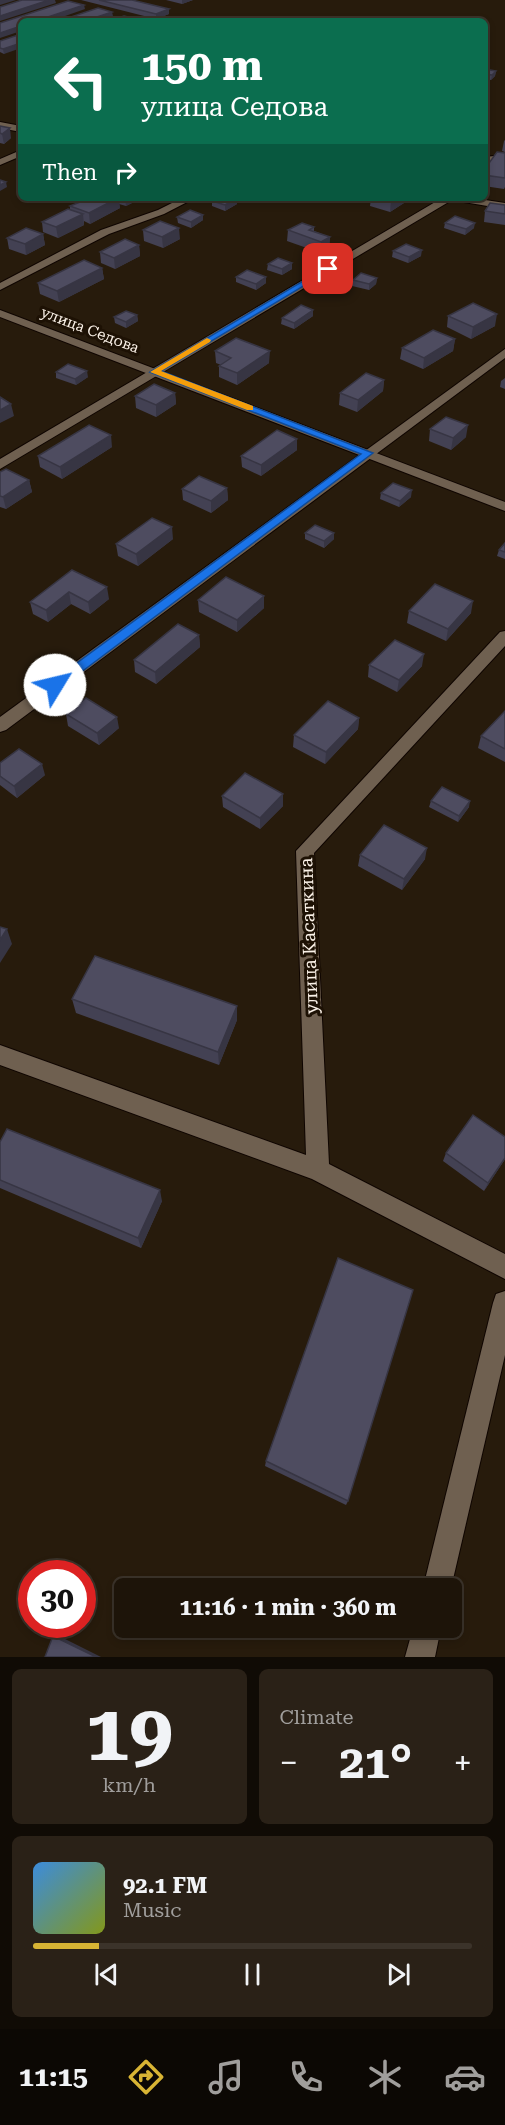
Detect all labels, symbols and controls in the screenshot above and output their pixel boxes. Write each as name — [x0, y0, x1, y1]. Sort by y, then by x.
text: 150 m — [141, 41, 263, 90]
icon: left — [42, 42, 120, 120]
text: улица Седова — [141, 91, 328, 123]
icon: right — [109, 156, 142, 189]
text: Then — [42, 160, 97, 185]
pin — [302, 243, 353, 294]
icon: arrive — [311, 252, 344, 285]
street label: улица Седова — [38, 303, 142, 357]
position arrow — [23, 653, 87, 717]
street label: улица Касаткина — [295, 857, 322, 1015]
speed limit sign: 30 — [18, 1560, 96, 1638]
text: 11:16 · 1 min · 360 m — [179, 1595, 397, 1620]
text: 19 — [86, 1688, 173, 1779]
text: Climate — [280, 1705, 354, 1729]
text: 21° — [339, 1736, 412, 1789]
text: − — [280, 1743, 298, 1782]
text: + — [454, 1743, 472, 1782]
text: km/h — [102, 1773, 156, 1797]
text: 92.1 FM — [123, 1873, 207, 1898]
text: Music — [123, 1898, 182, 1922]
icon: previous — [90, 1958, 123, 1991]
icon: pause — [236, 1958, 269, 1991]
icon: next — [382, 1958, 415, 1991]
icon: directions — [125, 2056, 167, 2098]
icon: music — [205, 2056, 247, 2098]
icon: phone — [285, 2056, 327, 2098]
icon: climate — [364, 2056, 406, 2098]
icon: car — [444, 2056, 486, 2098]
text: 11:15 — [19, 2061, 88, 2093]

